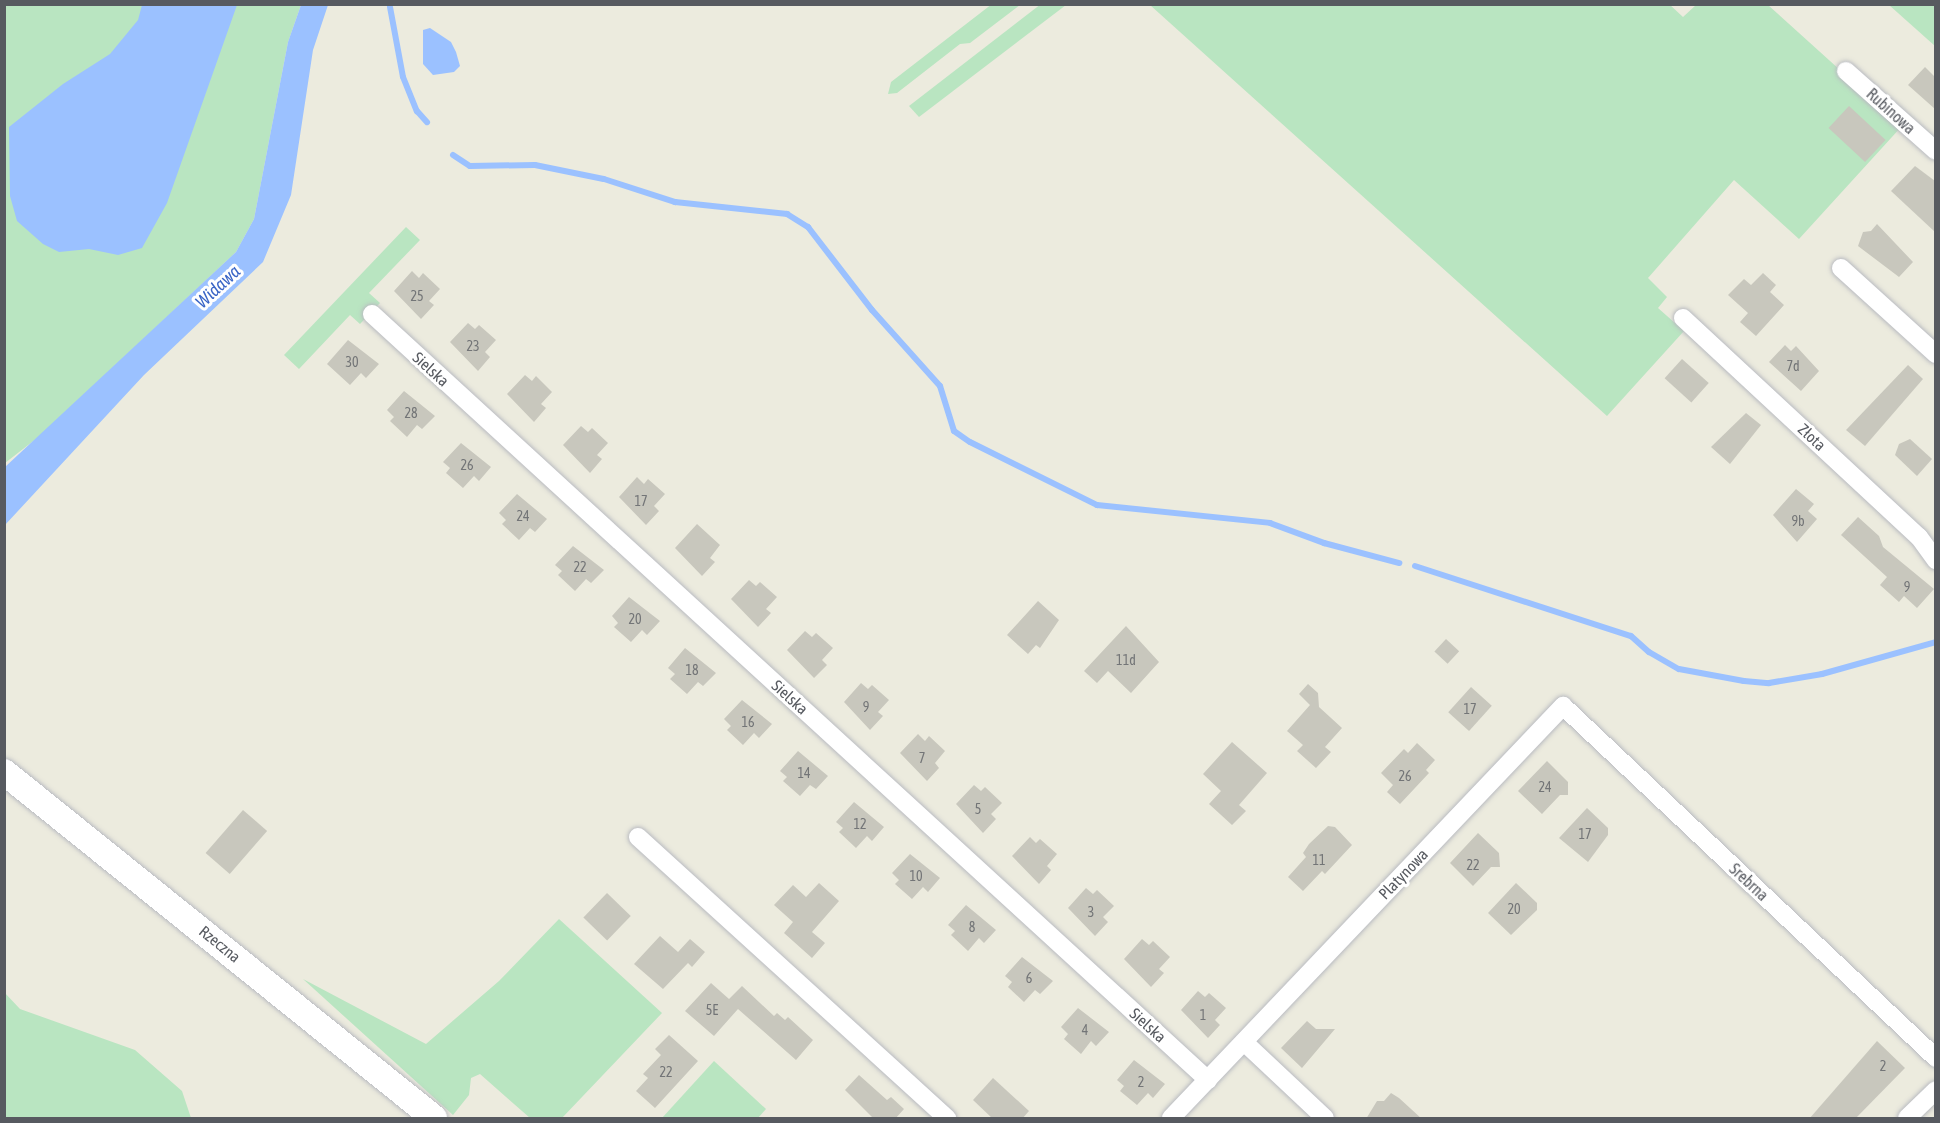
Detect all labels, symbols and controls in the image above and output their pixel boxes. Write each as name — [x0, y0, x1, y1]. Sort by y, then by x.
street label: Rubinowa — [1863, 84, 1919, 138]
water label: Widawa — [191, 261, 245, 313]
house number: 25 — [410, 288, 424, 304]
house number: 23 — [466, 338, 480, 354]
street label: Sielska — [409, 348, 453, 390]
house number: 30 — [345, 354, 359, 370]
house number: 7d — [1786, 358, 1800, 374]
house number: 28 — [404, 405, 418, 421]
street label: Złota — [1794, 419, 1830, 455]
house number: 26 — [460, 457, 474, 473]
house number: 17 — [634, 493, 648, 509]
house number: 24 — [516, 508, 530, 524]
house number: 9b — [1791, 513, 1805, 529]
house number: 22 — [573, 559, 587, 575]
house number: 9 — [1904, 579, 1910, 595]
house number: 20 — [628, 611, 642, 627]
house number: 11d — [1116, 652, 1136, 668]
house number: 18 — [685, 662, 699, 678]
street label: Sielska — [768, 676, 812, 718]
house number: 9 — [863, 699, 869, 715]
house number: 17 — [1463, 701, 1477, 717]
house number: 16 — [741, 714, 755, 730]
house number: 7 — [919, 750, 925, 766]
house number: 14 — [797, 765, 811, 781]
house number: 26 — [1398, 768, 1412, 784]
house number: 24 — [1538, 779, 1552, 795]
house number: 5 — [975, 801, 981, 817]
house number: 12 — [853, 816, 867, 832]
house number: 17 — [1578, 826, 1592, 842]
street label: Platynowa — [1374, 845, 1432, 903]
house number: 11 — [1312, 852, 1326, 868]
house number: 22 — [1466, 857, 1480, 873]
street label: Srebrna — [1726, 859, 1772, 905]
house number: 10 — [909, 868, 923, 884]
house number: 20 — [1507, 901, 1521, 917]
house number: 3 — [1088, 904, 1094, 920]
house number: 8 — [969, 919, 975, 935]
street label: Rzeczna — [195, 922, 245, 966]
house number: 6 — [1026, 970, 1032, 986]
house number: 5E — [706, 1002, 718, 1018]
street label: Sielska — [1126, 1004, 1170, 1046]
house number: 1 — [1200, 1007, 1206, 1023]
house number: 4 — [1082, 1022, 1088, 1038]
house number: 2 — [1880, 1058, 1886, 1074]
house number: 22 — [659, 1064, 673, 1080]
house number: 2 — [1138, 1074, 1144, 1090]

